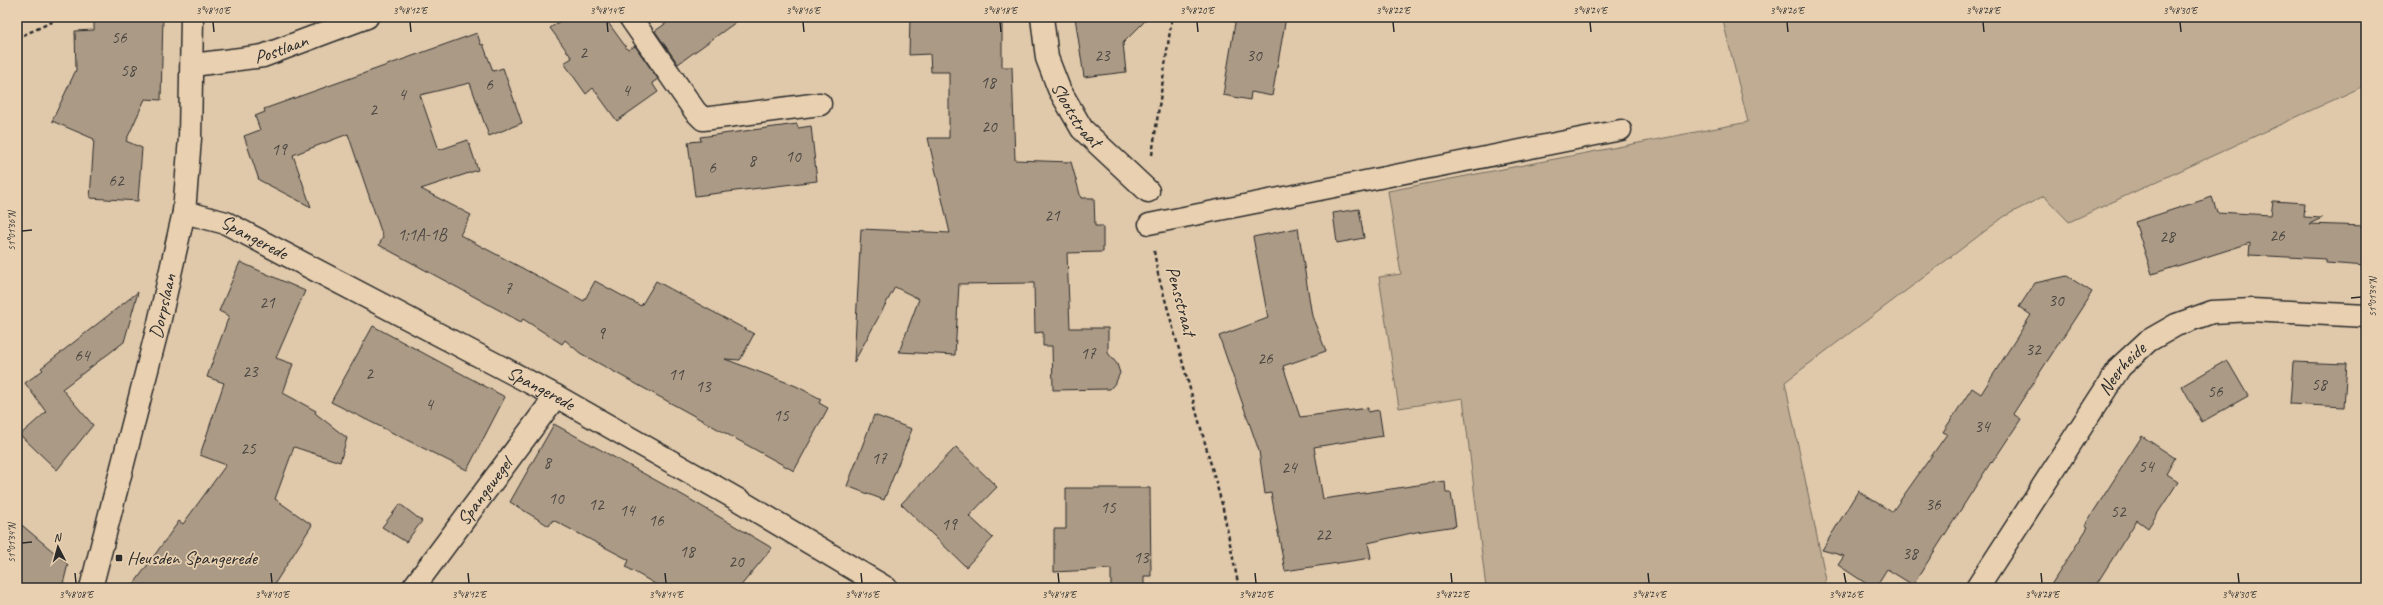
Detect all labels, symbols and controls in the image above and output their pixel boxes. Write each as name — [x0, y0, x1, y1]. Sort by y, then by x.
text: 3°48'10"E — [196, 4, 232, 17]
text: 3°48'12"E — [393, 4, 429, 17]
text: 3°48'14"E — [590, 4, 626, 17]
text: 3°48'16"E — [786, 4, 822, 17]
text: 3°48'18"E — [983, 4, 1019, 17]
text: 3°48'20"E — [1180, 4, 1216, 17]
text: 3°48'22"E — [1376, 4, 1412, 17]
text: 3°48'24"E — [1573, 4, 1609, 17]
text: 3°48'26"E — [1770, 4, 1806, 17]
text: 3°48'28"E — [1966, 4, 2002, 17]
text: 3°48'30"E — [2163, 4, 2199, 17]
house number: 56 — [111, 27, 128, 48]
street label: Postlaan — [253, 28, 312, 69]
house number: 2 — [579, 42, 588, 63]
house number: 23 — [1094, 45, 1111, 66]
house number: 30 — [1246, 45, 1263, 66]
house number: 58 — [120, 60, 138, 81]
house number: 18 — [980, 72, 998, 93]
house number: 6 — [485, 74, 494, 95]
street label: Slootstraat — [1046, 79, 1109, 155]
house number: 4 — [622, 80, 632, 101]
house number: 4 — [398, 84, 408, 105]
house number: 2 — [369, 99, 378, 120]
house number: 20 — [981, 116, 998, 137]
house number: 19 — [271, 139, 288, 160]
house number: 10 — [785, 146, 802, 167]
house number: 8 — [748, 150, 758, 171]
house number: 6 — [708, 157, 717, 178]
house number: 62 — [108, 170, 125, 191]
house number: 21 — [1044, 205, 1061, 226]
text: 51°01'36"N — [5, 209, 18, 251]
street label: Spangerede — [218, 210, 293, 266]
house number: 1;1A-1B — [397, 224, 448, 245]
house number: 26 — [2269, 225, 2286, 246]
house number: 28 — [2159, 226, 2177, 247]
street label: Pensstraat — [1160, 264, 1202, 341]
street label: Dorpslaan — [144, 271, 182, 341]
text: 51°01'34"N — [2366, 275, 2379, 317]
house number: 7 — [504, 278, 513, 299]
house number: 30 — [2048, 290, 2065, 311]
house number: 21 — [259, 292, 276, 313]
house number: 9 — [597, 323, 606, 344]
street label: Neerheide — [2093, 336, 2152, 400]
house number: 32 — [2025, 339, 2042, 360]
house number: 17 — [1080, 343, 1097, 364]
house number: 64 — [74, 345, 92, 366]
house number: 26 — [1257, 348, 1274, 369]
house number: 23 — [242, 361, 259, 382]
street label: Spangerede — [503, 361, 580, 417]
house number: 2 — [365, 363, 374, 384]
house number: 11 — [668, 364, 685, 385]
house number: 58 — [2311, 374, 2329, 395]
house number: 13 — [695, 376, 712, 397]
house number: 56 — [2207, 381, 2224, 402]
house number: 4 — [425, 394, 435, 415]
house number: 15 — [773, 405, 790, 426]
house number: 34 — [1974, 416, 1992, 437]
house number: 25 — [240, 438, 257, 459]
house number: 17 — [871, 448, 888, 469]
street label: Spangewegel — [452, 450, 520, 530]
house number: 8 — [543, 452, 553, 473]
house number: 54 — [2138, 456, 2156, 477]
house number: 24 — [1281, 457, 1299, 478]
house number: 10 — [548, 488, 565, 509]
house number: 12 — [588, 494, 605, 515]
house number: 36 — [1925, 494, 1942, 515]
house number: 15 — [1100, 497, 1117, 518]
house number: 14 — [619, 500, 637, 521]
house number: 52 — [2110, 501, 2127, 522]
house number: 16 — [648, 510, 665, 531]
house number: 19 — [941, 514, 958, 535]
text: 51°01'34"N — [5, 521, 18, 563]
house number: 22 — [1315, 524, 1332, 545]
north arrow — [38, 527, 78, 567]
text: N — [53, 530, 63, 544]
house number: 18 — [679, 541, 697, 562]
house number: 38 — [1902, 543, 1920, 564]
place label: Heusden Spangerede — [127, 546, 259, 570]
house number: 13 — [1133, 547, 1150, 568]
house number: 20 — [728, 551, 745, 572]
marker: Heusden Spangerede — [114, 553, 124, 563]
text: 3°48'08"E — [59, 588, 95, 601]
text: 3°48'10"E — [255, 588, 291, 601]
text: 3°48'12"E — [452, 588, 488, 601]
text: 3°48'14"E — [649, 588, 685, 601]
text: 3°48'16"E — [845, 588, 881, 601]
text: 3°48'18"E — [1042, 588, 1078, 601]
text: 3°48'20"E — [1239, 588, 1275, 601]
text: 3°48'22"E — [1435, 588, 1471, 601]
text: 3°48'24"E — [1632, 588, 1668, 601]
text: 3°48'26"E — [1829, 588, 1865, 601]
text: 3°48'28"E — [2025, 588, 2061, 601]
text: 3°48'30"E — [2222, 588, 2258, 601]

